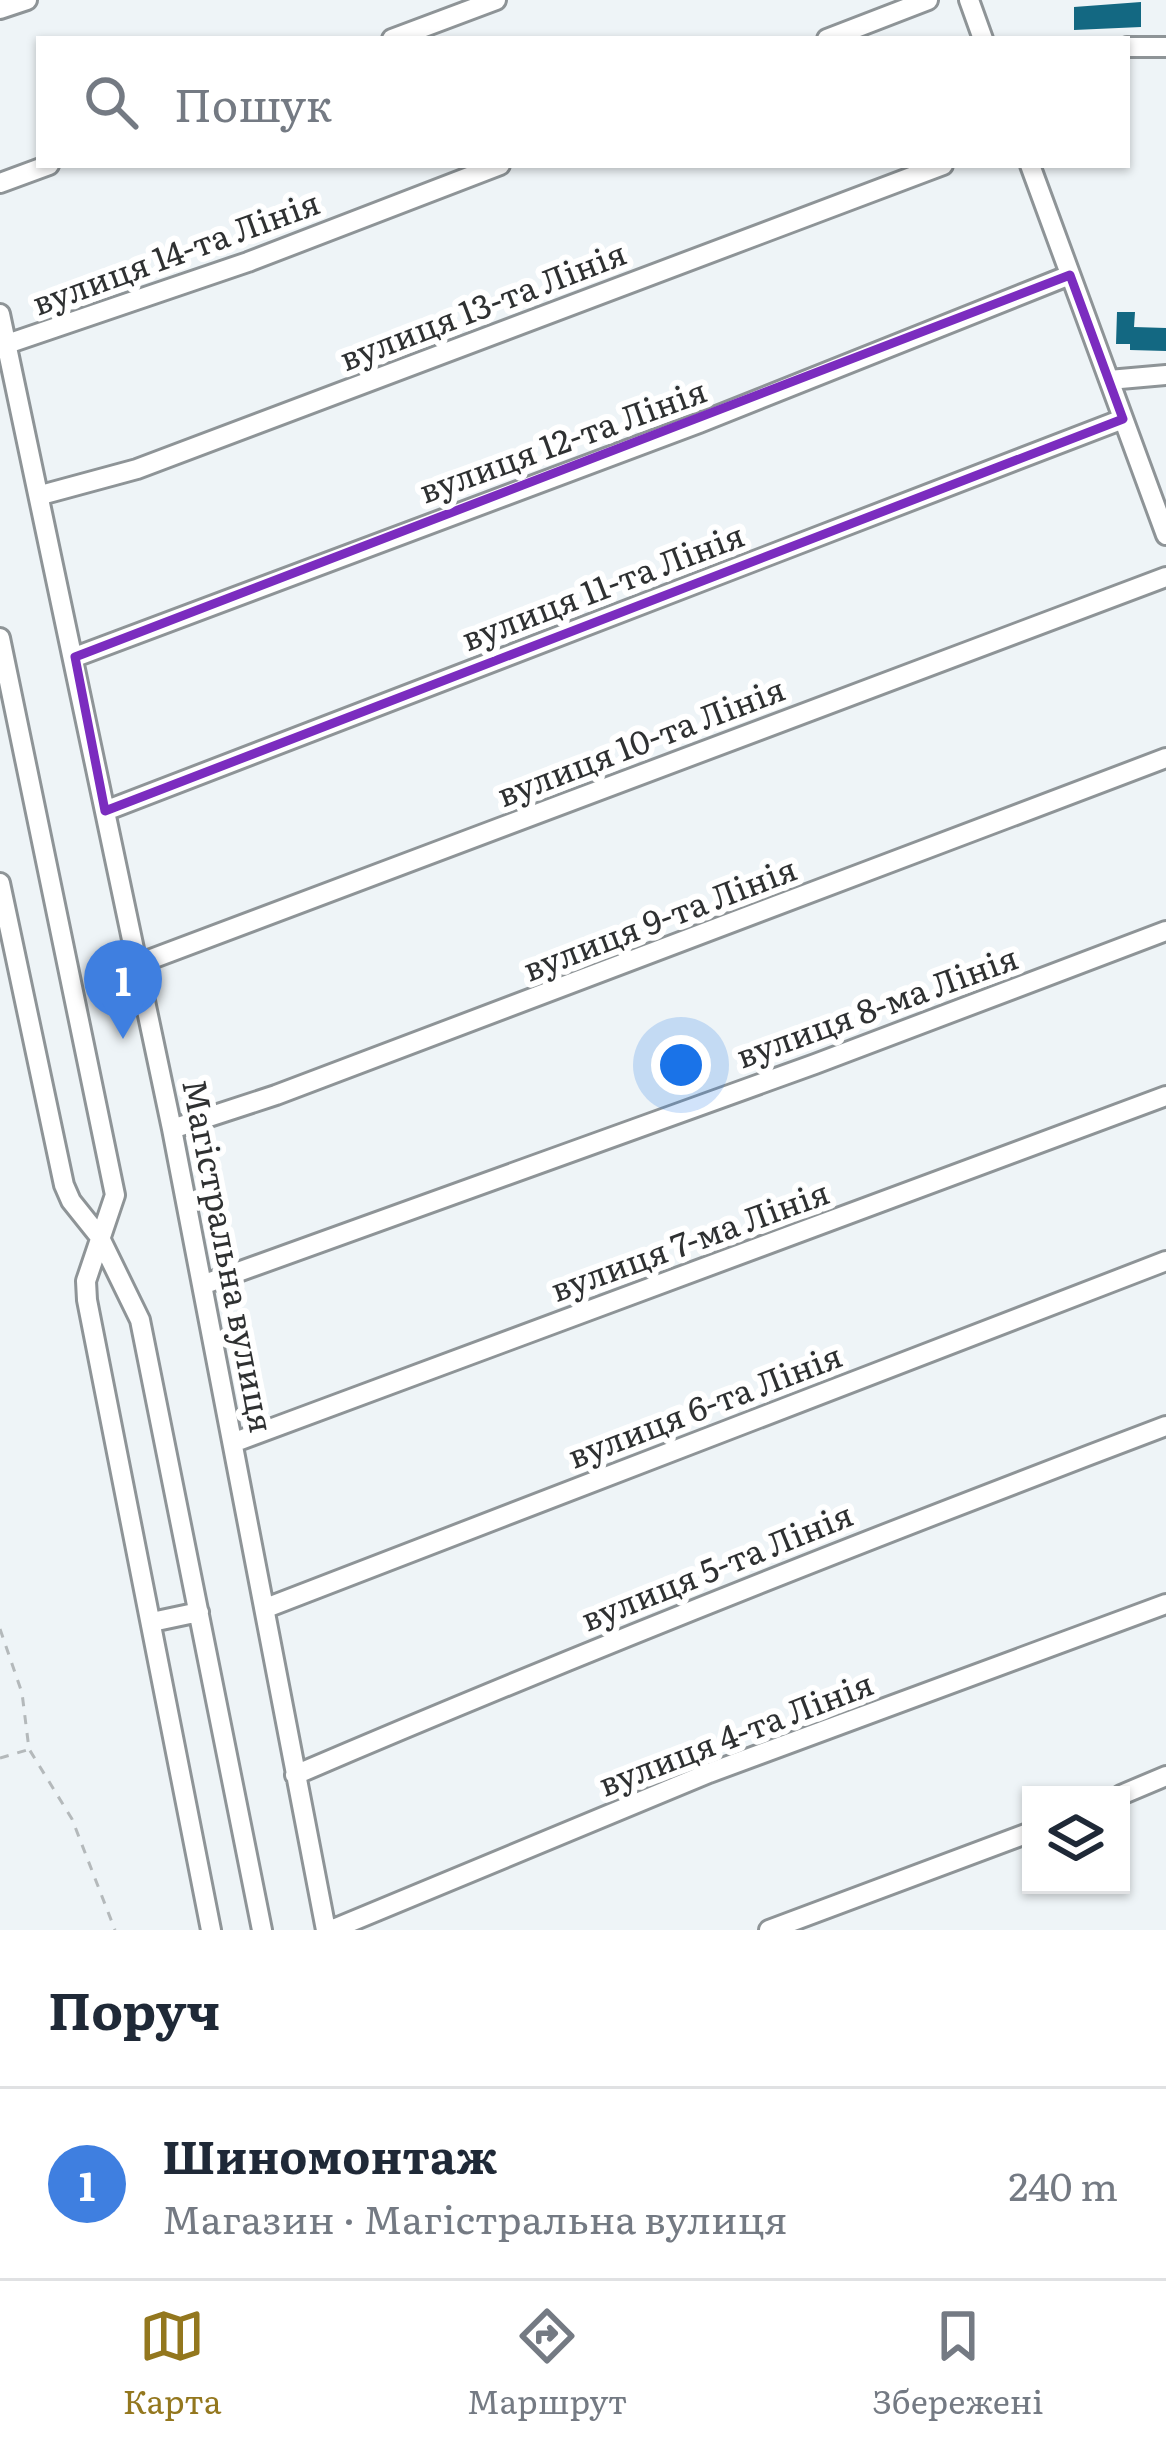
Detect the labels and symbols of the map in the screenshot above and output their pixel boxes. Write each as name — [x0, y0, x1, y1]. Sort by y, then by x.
street label: вулиця 14-та Лінія — [24, 176, 326, 325]
street label: вулиця 13-та Лінія — [331, 226, 633, 381]
street label: вулиця 12-та Лінія — [412, 364, 713, 513]
street label: вулиця 11-та Лінія — [454, 508, 751, 661]
street label: вулиця 10-та Лінія — [489, 662, 791, 817]
street label: вулиця 9-та Лінія — [515, 842, 803, 991]
street label: вулиця 8-ма Лінія — [728, 931, 1024, 1078]
pin: 1 — [84, 940, 162, 1039]
your location — [651, 1035, 711, 1095]
street label: Магістральна вулиця — [172, 1075, 289, 1436]
street label: вулиця 7-ма Лінія — [543, 1165, 835, 1312]
street label: вулиця 6-та Лінія — [560, 1329, 848, 1479]
street label: вулиця 5-та Лінія — [573, 1488, 859, 1642]
street label: вулиця 4-та Лінія — [591, 1657, 880, 1807]

